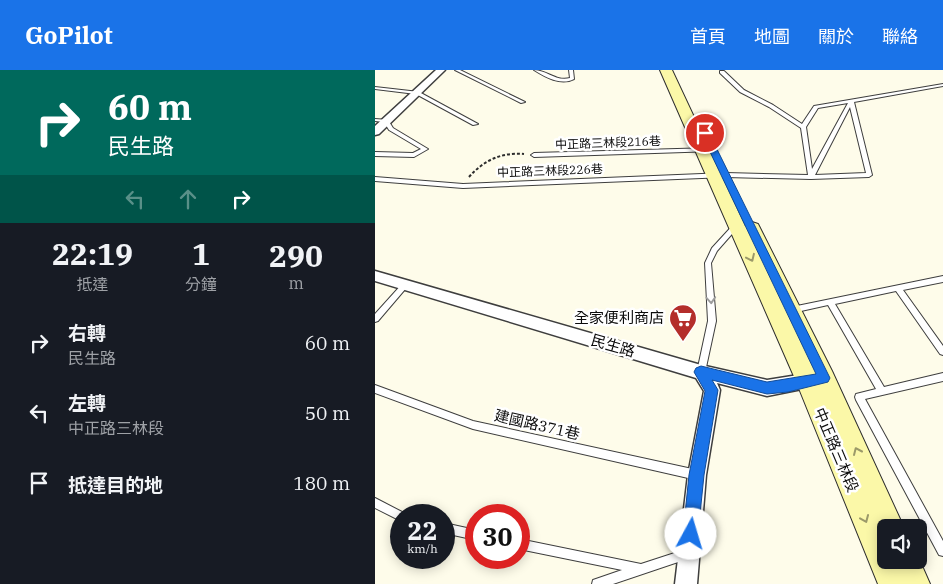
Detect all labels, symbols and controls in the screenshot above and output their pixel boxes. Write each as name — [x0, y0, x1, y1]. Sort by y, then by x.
text: GoPilot — [25, 19, 113, 51]
text: 首頁 — [690, 25, 726, 48]
text: 地圖 — [754, 25, 790, 48]
text: 關於 — [818, 25, 854, 48]
text: 聯絡 — [882, 25, 918, 48]
text: 60 m — [108, 84, 192, 130]
icon: right — [25, 90, 90, 155]
pin — [684, 112, 726, 154]
icon: arrive — [691, 119, 719, 147]
text: 民生路 — [108, 131, 174, 160]
street label: 中正路三林段216巷 — [555, 133, 661, 152]
street label: 中正路三林段226巷 — [497, 161, 603, 180]
icon: left — [121, 185, 149, 213]
icon: ahead — [174, 185, 202, 213]
icon: right — [227, 185, 255, 213]
text: 22:19 — [52, 234, 133, 273]
text: 1 — [192, 234, 210, 273]
text: 290 — [269, 236, 323, 275]
one-way arrow — [744, 253, 755, 262]
text: m — [288, 273, 304, 293]
text: 抵達 — [77, 274, 109, 294]
text: 分鐘 — [185, 274, 217, 294]
one-way arrow — [705, 296, 716, 304]
supermarket icon: 全家便利商店 — [668, 303, 698, 342]
place label: 全家便利商店 — [574, 308, 664, 327]
text: 右轉 — [68, 321, 106, 345]
icon: right — [25, 329, 53, 357]
street label: 民生路 — [589, 330, 637, 361]
text: 60 m — [305, 331, 350, 355]
text: 民生路 — [68, 348, 116, 368]
text: 左轉 — [68, 391, 106, 415]
icon: left — [25, 399, 53, 427]
text: 50 m — [305, 401, 350, 425]
street label: 建國路371巷 — [493, 405, 582, 444]
street label: 中正路三林段 — [810, 405, 863, 495]
text: 中正路三林段 — [68, 418, 164, 438]
one-way arrow — [852, 447, 863, 456]
icon: arrive — [25, 469, 53, 497]
text: 180 m — [293, 471, 350, 495]
text: 抵達目的地 — [68, 473, 163, 497]
speed limit sign: 30 — [465, 504, 530, 569]
position arrow — [664, 507, 716, 559]
text: 22 — [407, 514, 438, 547]
one-way arrow — [858, 514, 869, 523]
map controls — [877, 519, 927, 569]
button: sound — [877, 519, 927, 569]
text: km/h — [407, 541, 438, 556]

